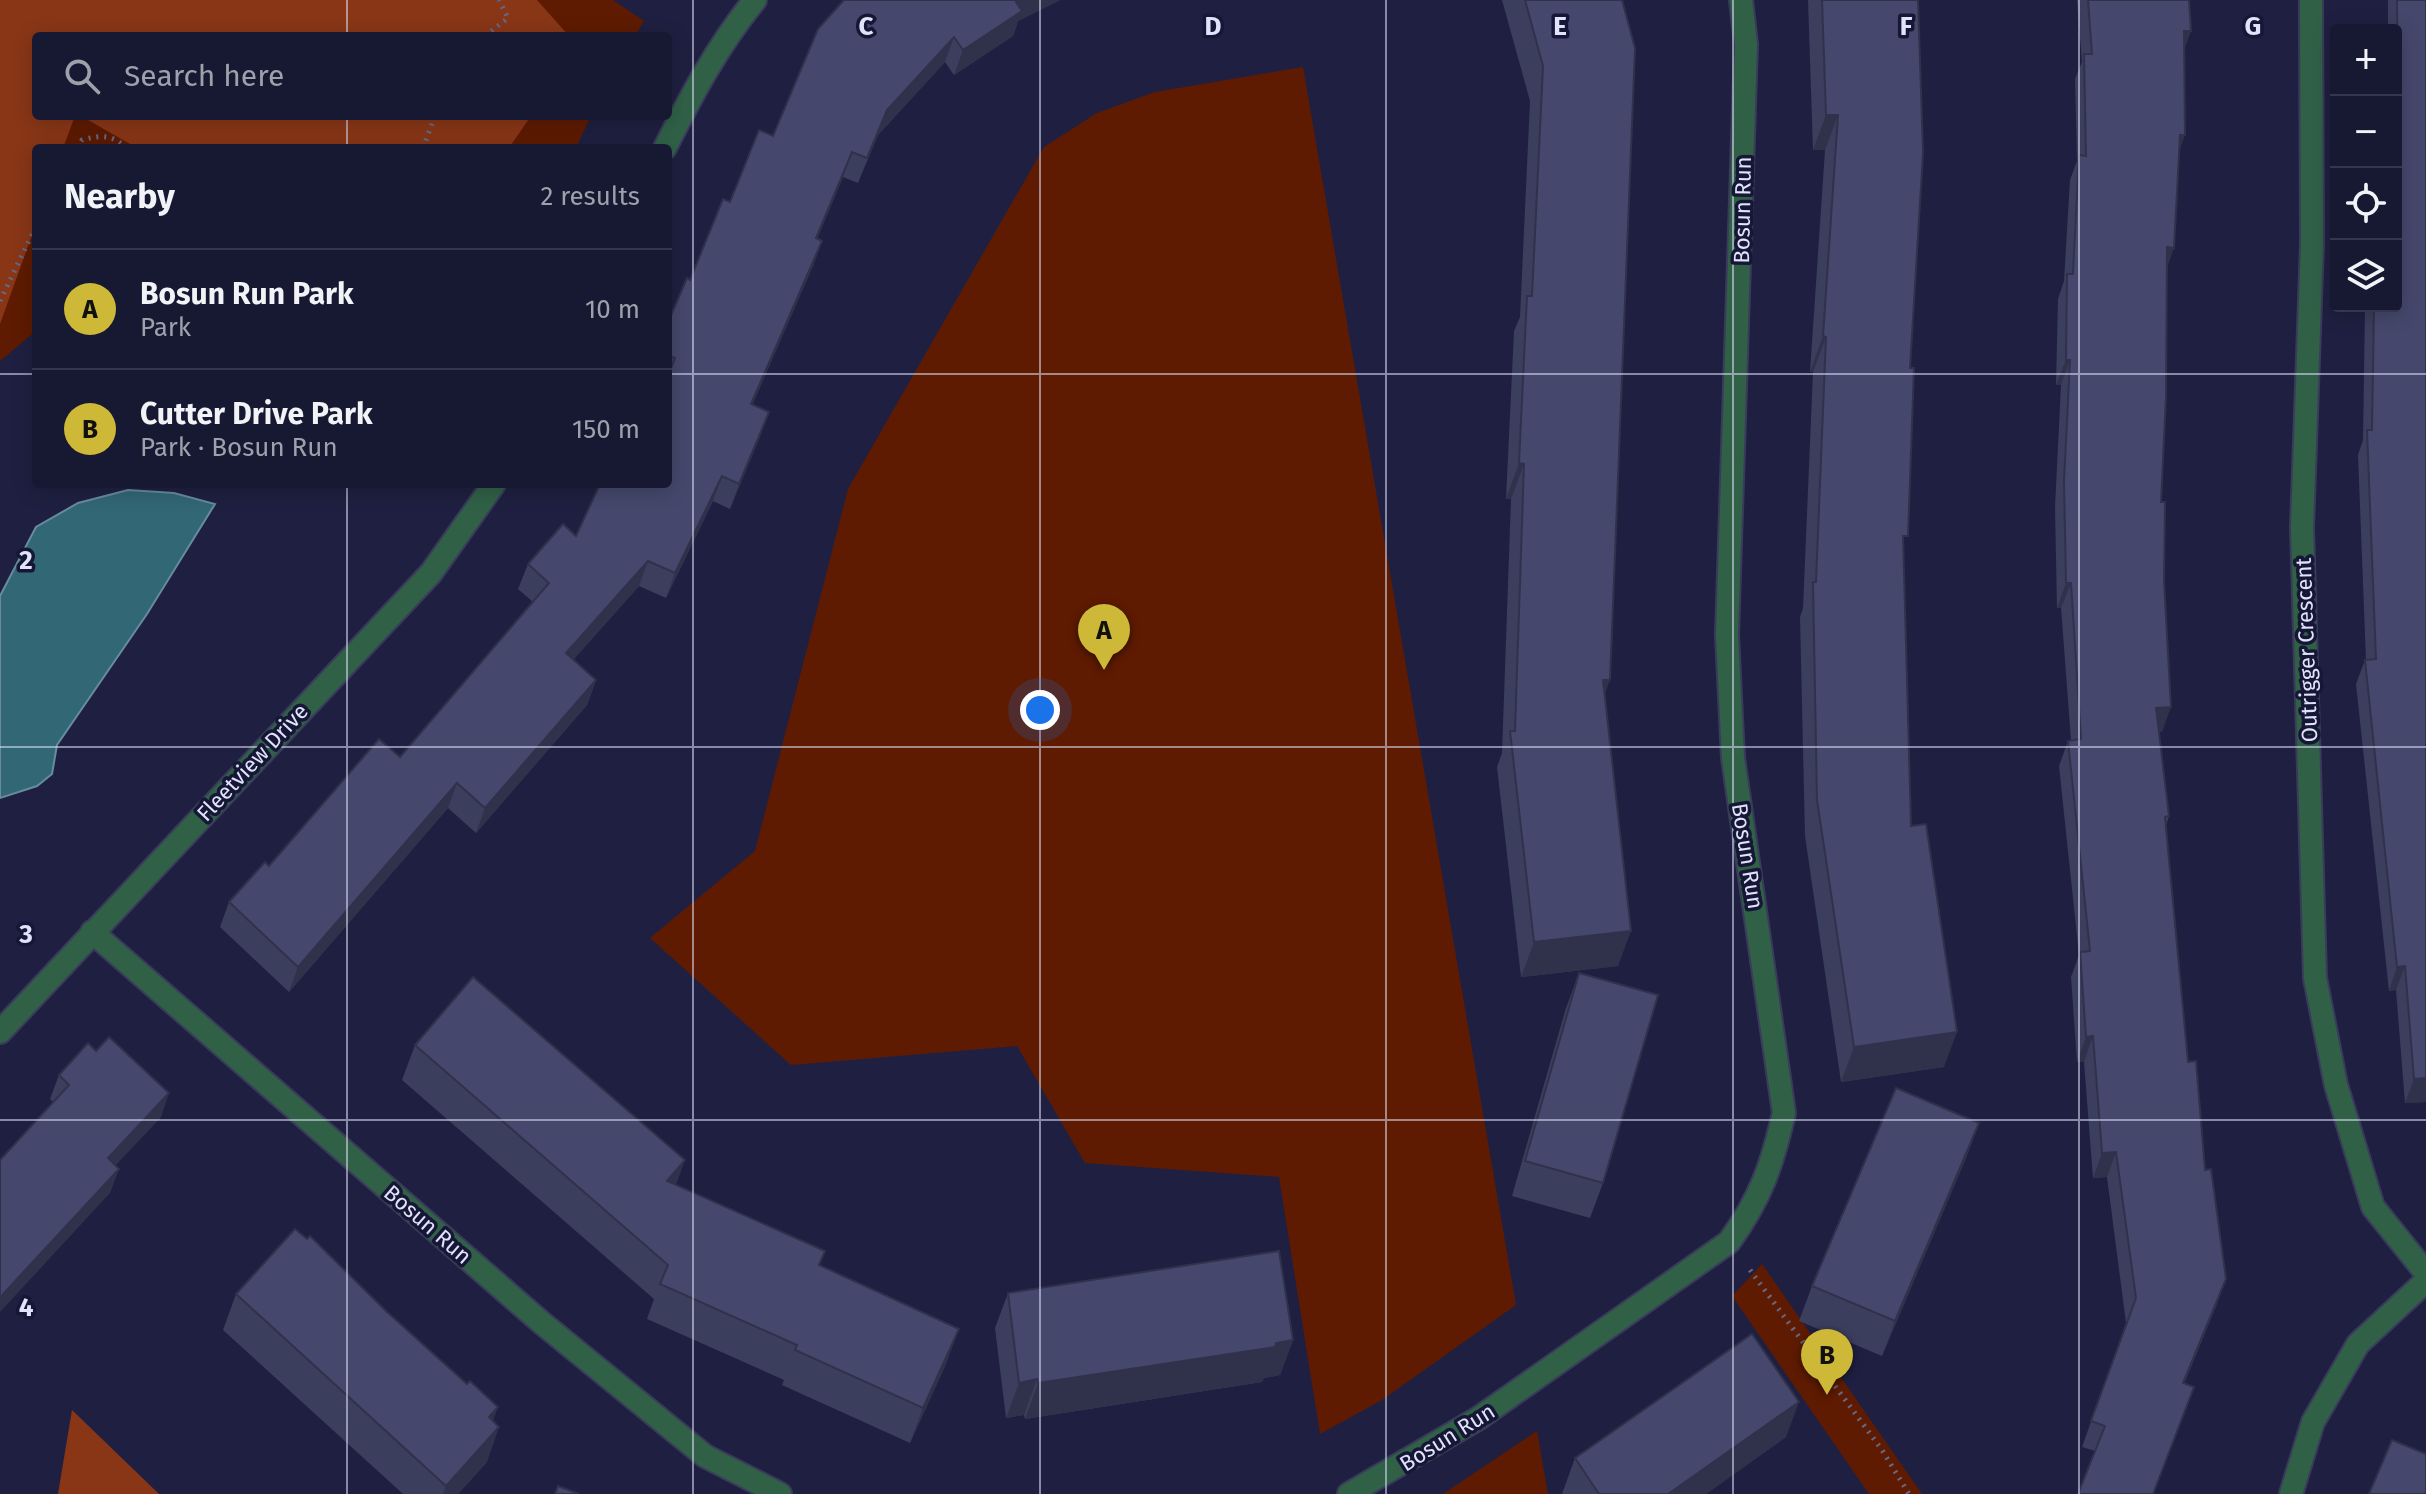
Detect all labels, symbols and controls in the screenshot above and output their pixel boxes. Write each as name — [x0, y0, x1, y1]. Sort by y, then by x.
text: C — [859, 11, 874, 42]
text: D — [1205, 11, 1222, 42]
text: E — [1553, 11, 1567, 42]
text: F — [1900, 11, 1913, 42]
text: G — [2245, 11, 2261, 42]
map controls — [2330, 24, 2402, 312]
button: + — [2330, 24, 2402, 96]
search box — [32, 32, 672, 120]
icon: search — [60, 54, 104, 98]
text: Search here — [124, 58, 284, 94]
button: − — [2330, 96, 2402, 168]
street label: Bosun Run — [1728, 156, 1757, 264]
button: locate — [2330, 168, 2402, 240]
text: Nearby — [64, 176, 175, 217]
text: 2 results — [540, 181, 640, 212]
button: layers — [2330, 240, 2402, 312]
text: Bosun Run Park — [140, 276, 354, 312]
text: A — [82, 294, 98, 325]
text: 10 m — [585, 294, 640, 325]
text: Park — [140, 312, 191, 343]
text: Cutter Drive Park — [140, 396, 373, 432]
text: B — [82, 414, 98, 445]
text: 150 m — [572, 414, 640, 445]
text: Park · Bosun Run — [140, 432, 338, 463]
text: 2 — [19, 545, 33, 576]
street label: Outrigger Crescent — [2290, 557, 2323, 743]
pin: A — [1078, 604, 1130, 670]
your location — [1020, 690, 1060, 730]
street label: Fleetview Drive — [191, 698, 314, 827]
street label: Bosun Run — [1726, 801, 1769, 911]
text: 3 — [18, 919, 33, 950]
street label: Bosun Run — [378, 1179, 477, 1270]
text: 4 — [19, 1292, 34, 1323]
pin: B — [1801, 1329, 1853, 1395]
street label: Bosun Run — [1395, 1398, 1500, 1477]

